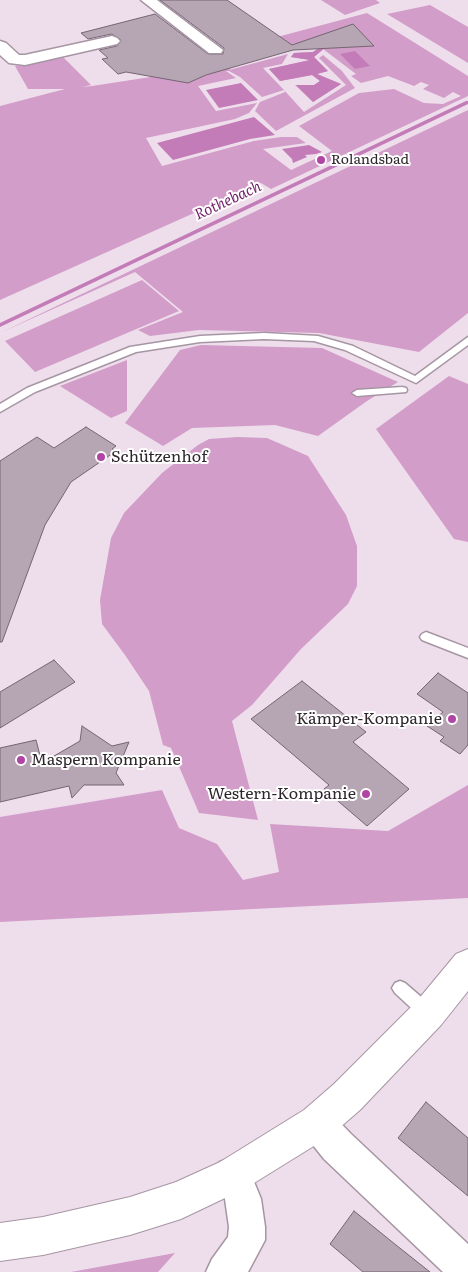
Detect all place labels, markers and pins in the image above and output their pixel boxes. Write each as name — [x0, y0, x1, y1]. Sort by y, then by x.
place label: Rolandsbad — [331, 152, 409, 168]
marker: Rolandsbad — [315, 154, 327, 166]
place label: Schützenhof — [111, 447, 207, 467]
marker: Schützenhof — [95, 451, 107, 463]
place label: Kämper-Kompanie — [296, 709, 442, 729]
marker: Kämper-Kompanie — [446, 713, 458, 725]
place label: Maspern Kompanie — [31, 750, 181, 770]
marker: Maspern Kompanie — [15, 754, 27, 766]
place label: Western-Kompanie — [208, 784, 356, 804]
marker: Western-Kompanie — [360, 788, 372, 800]

